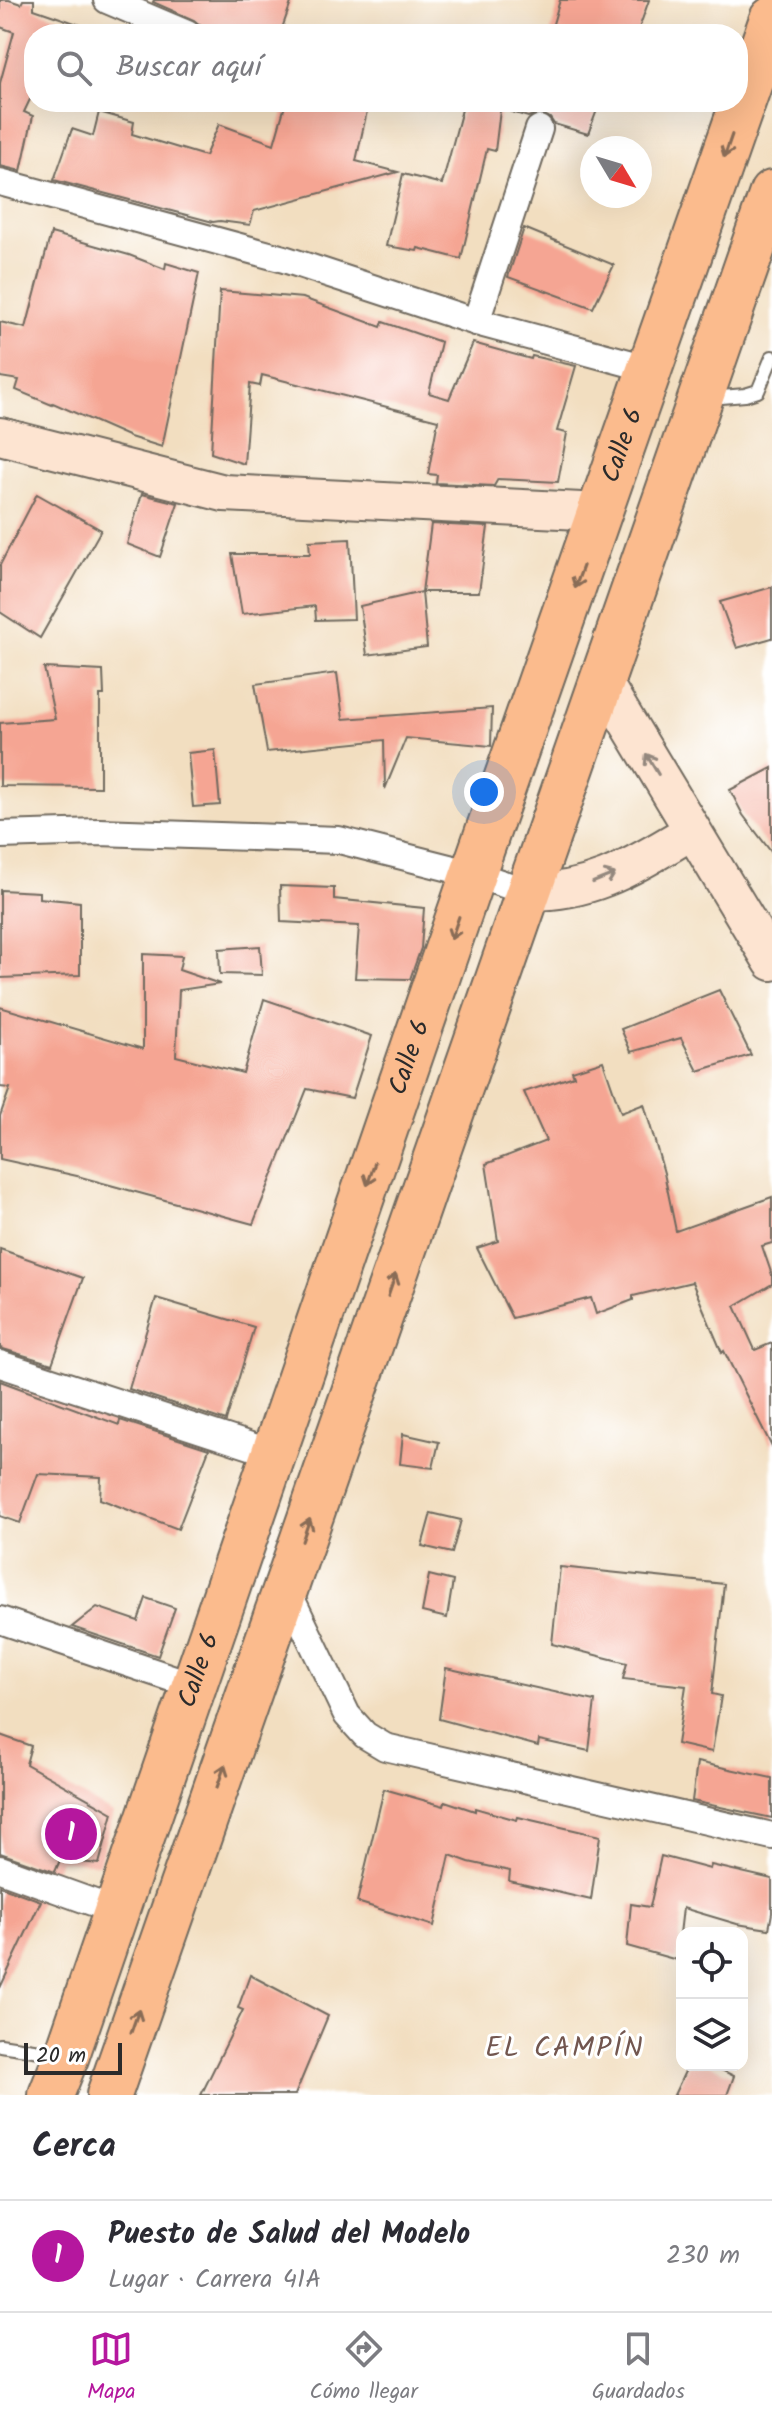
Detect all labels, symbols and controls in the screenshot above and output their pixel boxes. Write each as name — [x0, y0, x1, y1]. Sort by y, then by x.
search box — [24, 24, 748, 112]
text: Buscar aquí — [116, 44, 262, 92]
icon: search — [52, 46, 96, 90]
one-way arrow — [720, 133, 735, 158]
north arrow — [580, 136, 652, 208]
street label: Calle 6 — [590, 402, 655, 489]
one-way arrow — [570, 564, 585, 589]
one-way arrow — [644, 752, 660, 775]
your location — [464, 772, 504, 812]
one-way arrow — [591, 870, 616, 884]
one-way arrow — [446, 915, 461, 940]
street label: Calle 6 — [378, 1014, 442, 1101]
one-way arrow — [362, 1161, 377, 1186]
one-way arrow — [385, 1273, 400, 1298]
one-way arrow — [300, 1518, 315, 1543]
street label: Calle 6 — [167, 1627, 232, 1713]
one-way arrow — [214, 1764, 229, 1789]
pin: 1 — [45, 1804, 97, 1864]
map controls — [676, 1927, 748, 2071]
button: locate — [676, 1927, 748, 1999]
button: layers — [676, 1999, 748, 2071]
one-way arrow — [129, 2010, 143, 2034]
district label: EL CAMPÍN — [485, 2026, 645, 2071]
scale bar — [24, 2039, 122, 2075]
text: 20 m — [36, 2039, 86, 2074]
text: Cerca — [32, 2120, 116, 2174]
text: Puesto de Salud del Modelo — [108, 2211, 470, 2259]
text: 1 — [54, 2235, 62, 2277]
text: 230 m — [666, 2235, 740, 2277]
text: Lugar · Carrera 41A — [108, 2259, 321, 2301]
tab: Mapa — [87, 2327, 136, 2410]
tab: Cómo llegar — [310, 2327, 418, 2410]
tab: Guardados — [592, 2327, 685, 2410]

